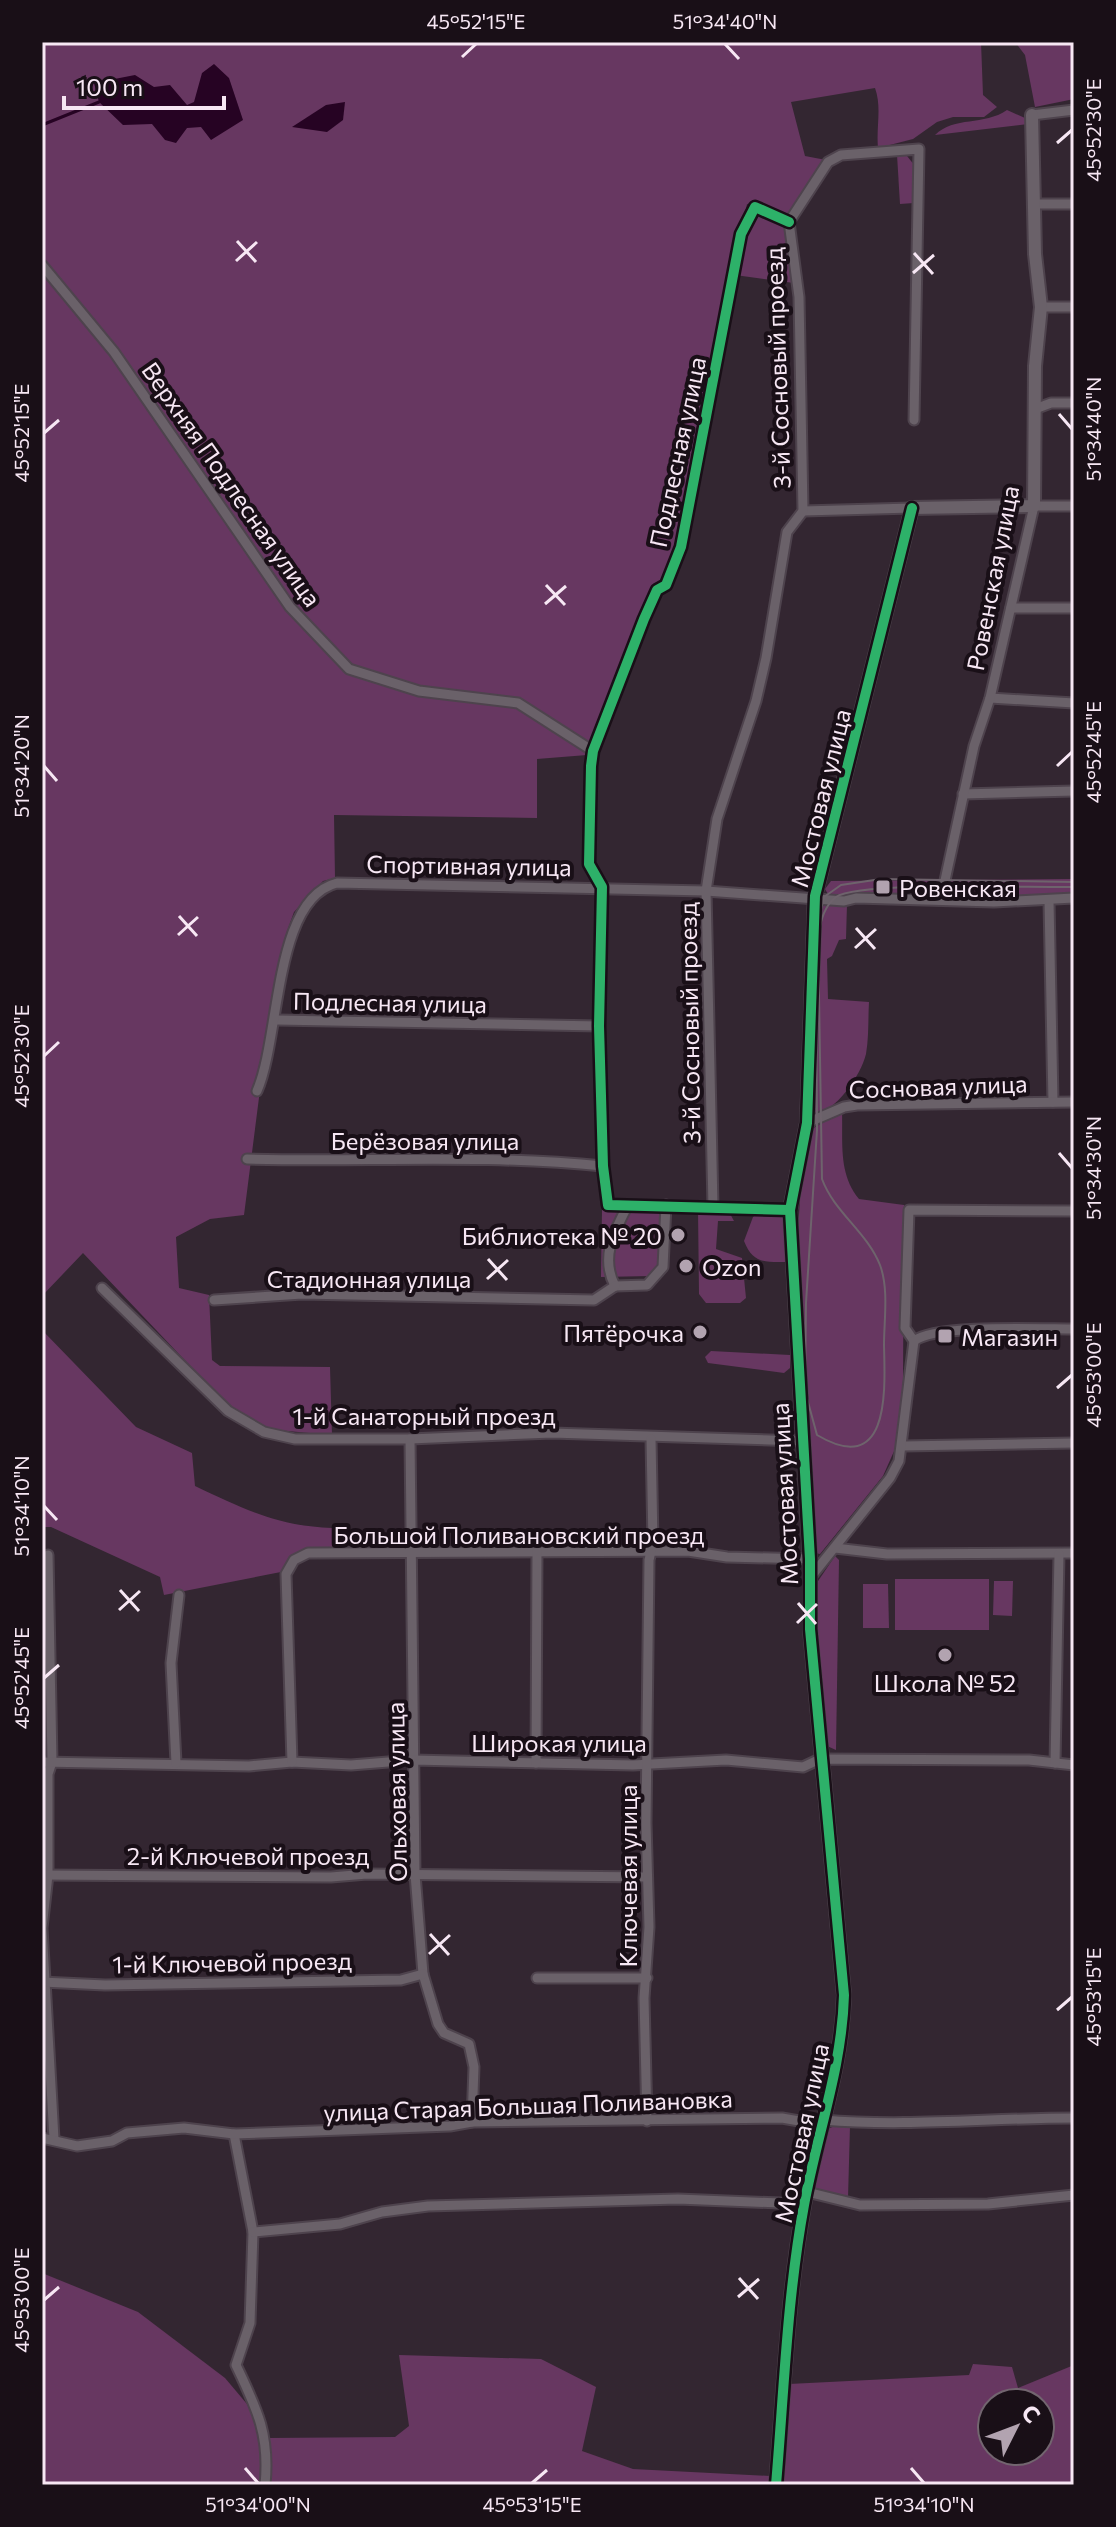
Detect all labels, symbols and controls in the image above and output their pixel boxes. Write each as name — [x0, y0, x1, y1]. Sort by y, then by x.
text: 45°52'15"E — [427, 9, 525, 33]
text: 51°34'40"N — [673, 9, 777, 33]
scale bar — [64, 60, 224, 110]
text: 100 m — [76, 72, 143, 101]
text: 45°52'30"E — [1081, 78, 1105, 182]
street label: 3-й Сосновый проезд — [758, 247, 796, 489]
street label: Подлесная улица — [643, 354, 711, 550]
street label: Верхняя Подлесная улица — [136, 356, 328, 612]
text: 51°34'40"N — [1081, 377, 1105, 481]
text: 45°52'15"E — [9, 384, 33, 482]
street label: Ровенская улица — [960, 483, 1024, 673]
text: 45°52'45"E — [1081, 701, 1105, 803]
street label: Мостовая улица — [784, 706, 856, 890]
text: 51°34'20"N — [9, 714, 33, 818]
street label: Спортивная улица — [366, 849, 572, 881]
place label: Ровенская — [899, 873, 1017, 902]
marker: Ровенская — [874, 878, 892, 896]
street label: 3-й Сосновый проезд — [672, 902, 706, 1144]
street label: Подлесная улица — [293, 986, 487, 1018]
text: 45°52'30"E — [9, 1004, 33, 1108]
street label: Сосновая улица — [848, 1068, 1028, 1104]
text: 51°34'30"N — [1081, 1116, 1105, 1220]
street label: Берёзовая улица — [331, 1126, 519, 1155]
place label: Библиотека № 20 — [462, 1221, 662, 1250]
marker: Библиотека № 20 — [669, 1226, 687, 1244]
place label: Ozon — [702, 1252, 762, 1281]
marker: Ozon — [677, 1257, 695, 1275]
street label: Стадионная улица — [267, 1264, 471, 1293]
place label: Пятёрочка — [563, 1318, 684, 1347]
place label: Магазин — [961, 1322, 1058, 1351]
text: 45°53'00"E — [1081, 1322, 1105, 1428]
marker: Пятёрочка — [691, 1323, 709, 1341]
marker: Магазин — [936, 1327, 954, 1345]
street label: 1-й Санаторный проезд — [292, 1401, 556, 1430]
street label: Мостовая улица — [765, 1402, 803, 1586]
text: 51°34'10"N — [9, 1455, 33, 1557]
street label: Большой Поливановский проезд — [334, 1520, 704, 1549]
text: 45°52'45"E — [9, 1627, 33, 1729]
marker: Школа № 52 — [936, 1646, 954, 1664]
place label: Школа № 52 — [874, 1668, 1016, 1697]
street label: Ольховая улица — [380, 1702, 412, 1882]
street label: Широкая улица — [471, 1728, 647, 1757]
street label: Ключевая улица — [613, 1784, 642, 1968]
street label: 2-й Ключевой проезд — [127, 1841, 369, 1870]
street label: 1-й Ключевой проезд — [112, 1945, 352, 1979]
text: 45°53'15"E — [1081, 1947, 1105, 2047]
street label: Мостовая улица — [768, 2041, 834, 2225]
street label: улица Старая Большая Поливановка — [323, 2083, 733, 2127]
text: 45°53'00"E — [9, 2247, 33, 2353]
north arrow — [976, 2387, 1056, 2467]
text: С — [1016, 2399, 1046, 2428]
text: 51°34'00"N — [205, 2492, 311, 2516]
text: 45°53'15"E — [482, 2492, 582, 2516]
text: 51°34'10"N — [873, 2492, 975, 2516]

